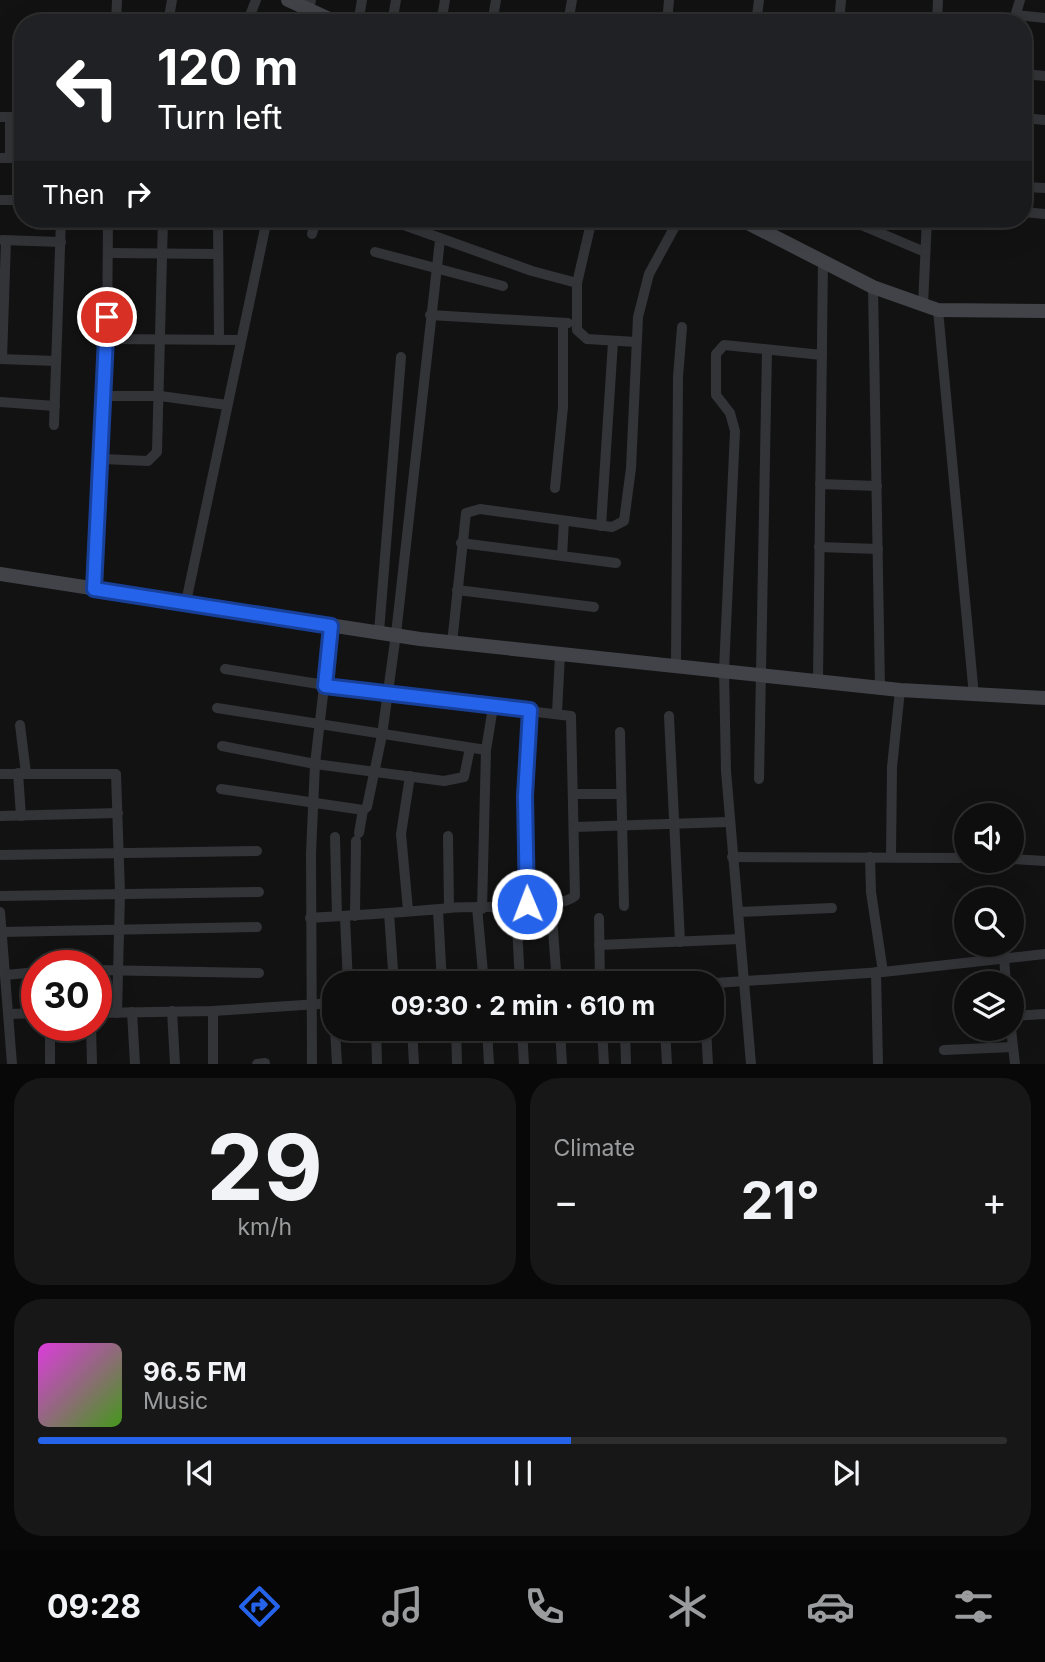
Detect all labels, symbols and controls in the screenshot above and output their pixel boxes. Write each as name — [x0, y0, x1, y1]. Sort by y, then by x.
text: 120 m — [157, 38, 298, 97]
icon: left — [42, 42, 133, 133]
text: Turn left — [157, 98, 282, 137]
icon: right — [119, 175, 157, 213]
text: Then — [42, 179, 105, 210]
pin — [77, 287, 137, 347]
icon: arrive — [88, 298, 126, 336]
map controls — [954, 803, 1024, 1041]
button: sound — [954, 803, 1024, 873]
position arrow — [490, 867, 564, 941]
button: search — [954, 887, 1024, 957]
speed limit sign: 30 — [21, 950, 112, 1041]
button: layers — [954, 971, 1024, 1041]
text: 09:30 · 2 min · 610 m — [391, 990, 655, 1021]
text: 29 — [207, 1112, 323, 1222]
text: Climate — [554, 1134, 635, 1162]
text: 21° — [741, 1169, 820, 1232]
text: − — [554, 1178, 579, 1224]
text: + — [982, 1178, 1007, 1224]
text: km/h — [237, 1213, 292, 1241]
text: 96.5 FM — [143, 1356, 247, 1387]
text: Music — [143, 1387, 208, 1415]
icon: previous — [181, 1454, 219, 1492]
icon: pause — [504, 1454, 542, 1492]
icon: next — [827, 1454, 865, 1492]
icon: directions — [235, 1582, 284, 1631]
icon: music — [378, 1582, 427, 1631]
icon: phone — [520, 1582, 569, 1631]
icon: climate — [663, 1582, 712, 1631]
icon: car — [806, 1582, 855, 1631]
icon: filters — [949, 1582, 998, 1631]
text: 09:28 — [47, 1587, 141, 1626]

